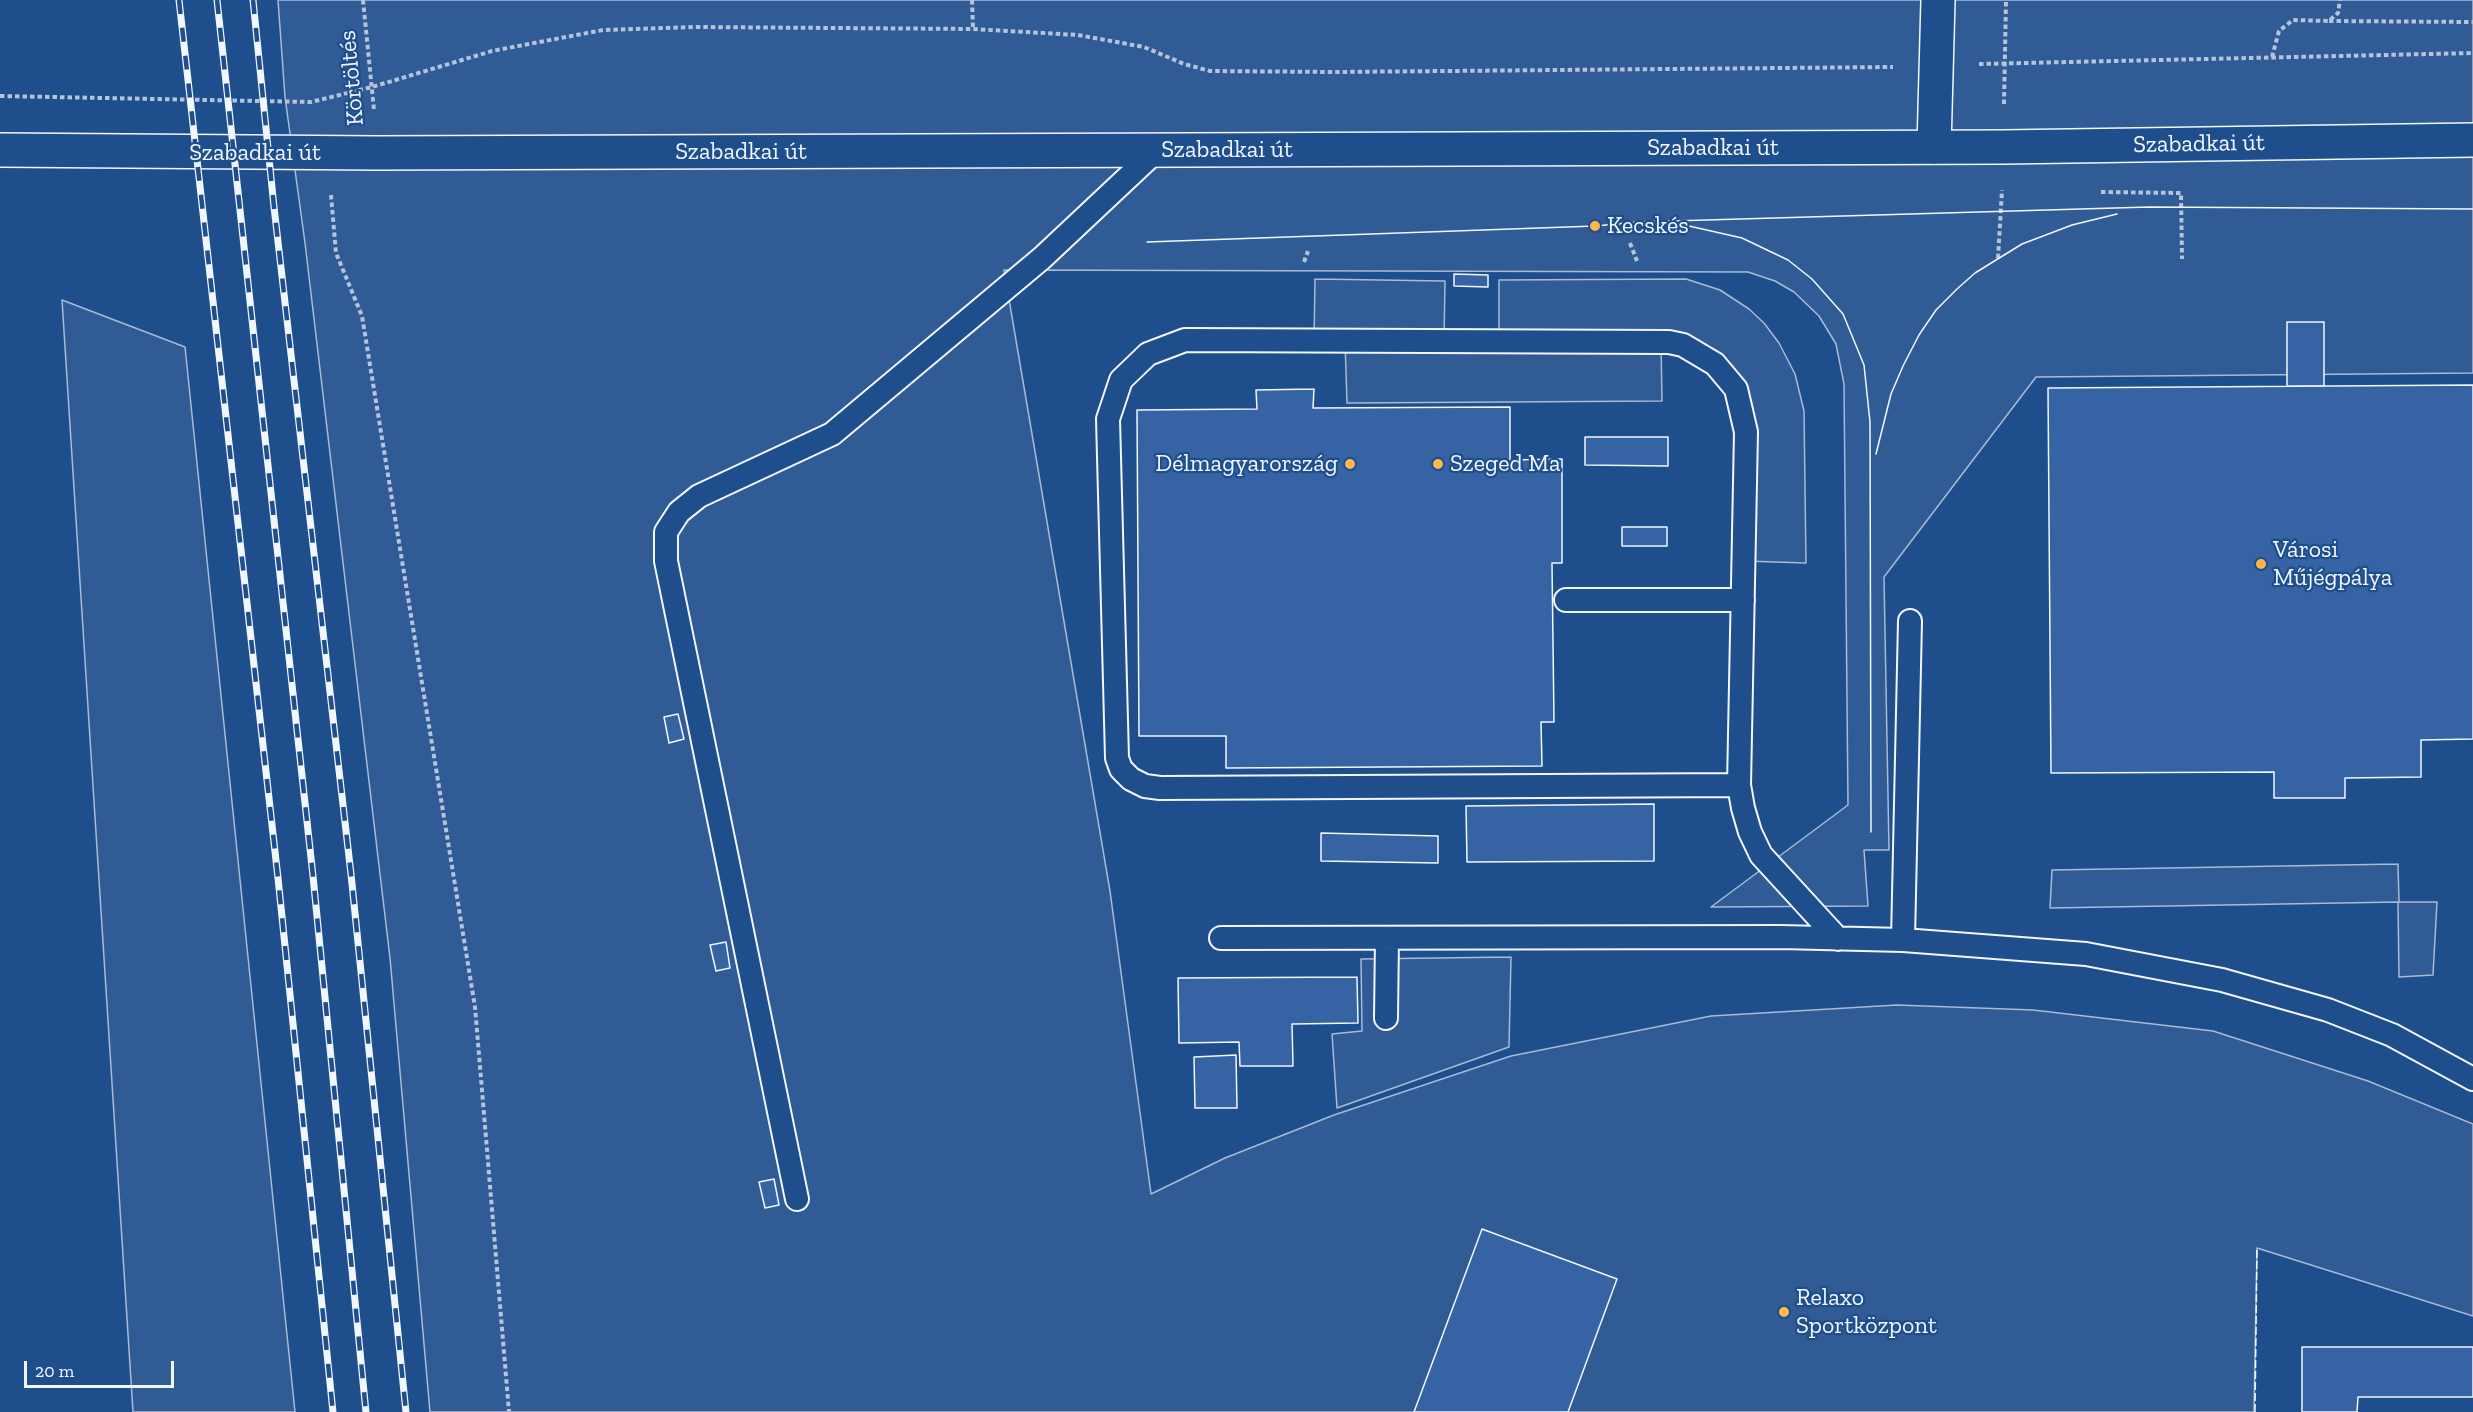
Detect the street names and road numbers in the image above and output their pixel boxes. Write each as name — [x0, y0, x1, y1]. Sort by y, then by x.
street label: Körtöltés — [333, 29, 371, 127]
street label: Szabadkai út — [2133, 128, 2265, 160]
street label: Szabadkai út — [1647, 134, 1779, 162]
street label: Szabadkai út — [1161, 136, 1293, 164]
street label: Szabadkai út — [675, 138, 807, 166]
street label: Szabadkai út — [189, 139, 321, 167]

